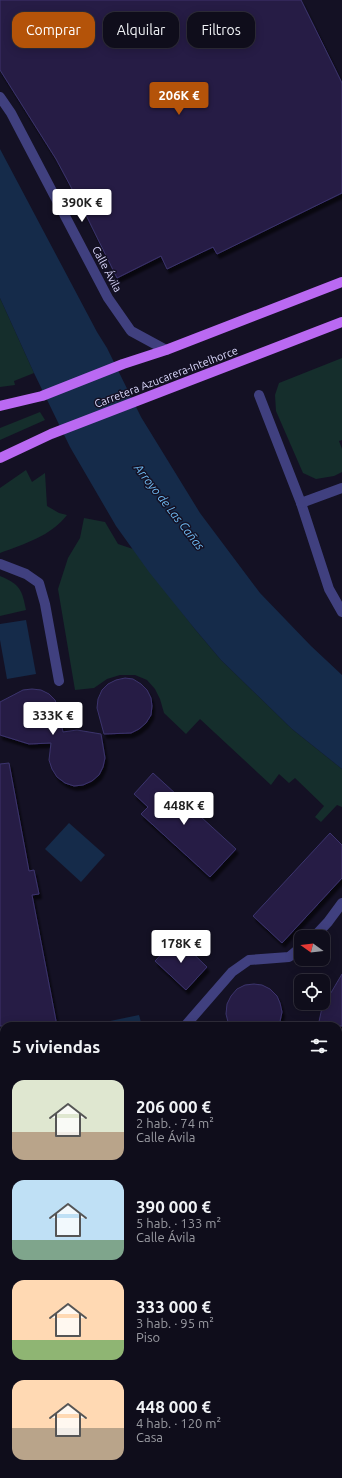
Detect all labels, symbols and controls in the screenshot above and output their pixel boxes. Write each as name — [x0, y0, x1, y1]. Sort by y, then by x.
chip: Comprar — [12, 12, 95, 48]
chip: Alquilar — [103, 12, 179, 48]
chip: Filtros — [187, 12, 255, 48]
pin: 206K € — [146, 82, 212, 116]
text: 206K € — [158, 88, 200, 102]
pin: 390K € — [49, 189, 115, 223]
text: 390K € — [61, 195, 103, 209]
street label: Calle Ávila — [90, 243, 125, 294]
street label: Carretera Azucarera-Intelhorce — [93, 344, 239, 410]
water label: Arroyo de Las Cañas — [131, 460, 207, 552]
pin: 333K € — [20, 702, 86, 736]
text: 333K € — [32, 708, 74, 722]
pin: 448K € — [151, 792, 217, 826]
text: 448K € — [163, 798, 205, 812]
pin: 178K € — [148, 930, 214, 964]
north arrow — [294, 930, 330, 966]
map controls — [294, 930, 330, 1010]
text: 178K € — [160, 936, 202, 950]
button: locate — [294, 974, 330, 1010]
icon: filters — [308, 1035, 330, 1057]
text: 5 viviendas — [12, 1037, 100, 1056]
icon: home — [44, 1096, 92, 1144]
text: 206 000 € — [136, 1097, 211, 1116]
text: 2 hab. · 74 m² — [136, 1116, 214, 1130]
text: Calle Ávila — [136, 1130, 196, 1144]
icon: home — [44, 1196, 92, 1244]
text: 390 000 € — [136, 1197, 211, 1216]
text: 5 hab. · 133 m² — [136, 1216, 221, 1230]
text: Calle Ávila — [136, 1230, 196, 1244]
icon: home — [44, 1296, 92, 1344]
text: 333 000 € — [136, 1297, 211, 1316]
text: 3 hab. · 95 m² — [136, 1316, 214, 1330]
text: Piso — [136, 1330, 160, 1344]
icon: home — [44, 1396, 92, 1444]
text: 448 000 € — [136, 1397, 211, 1416]
text: 4 hab. · 120 m² — [136, 1416, 221, 1430]
text: Casa — [136, 1430, 163, 1444]

